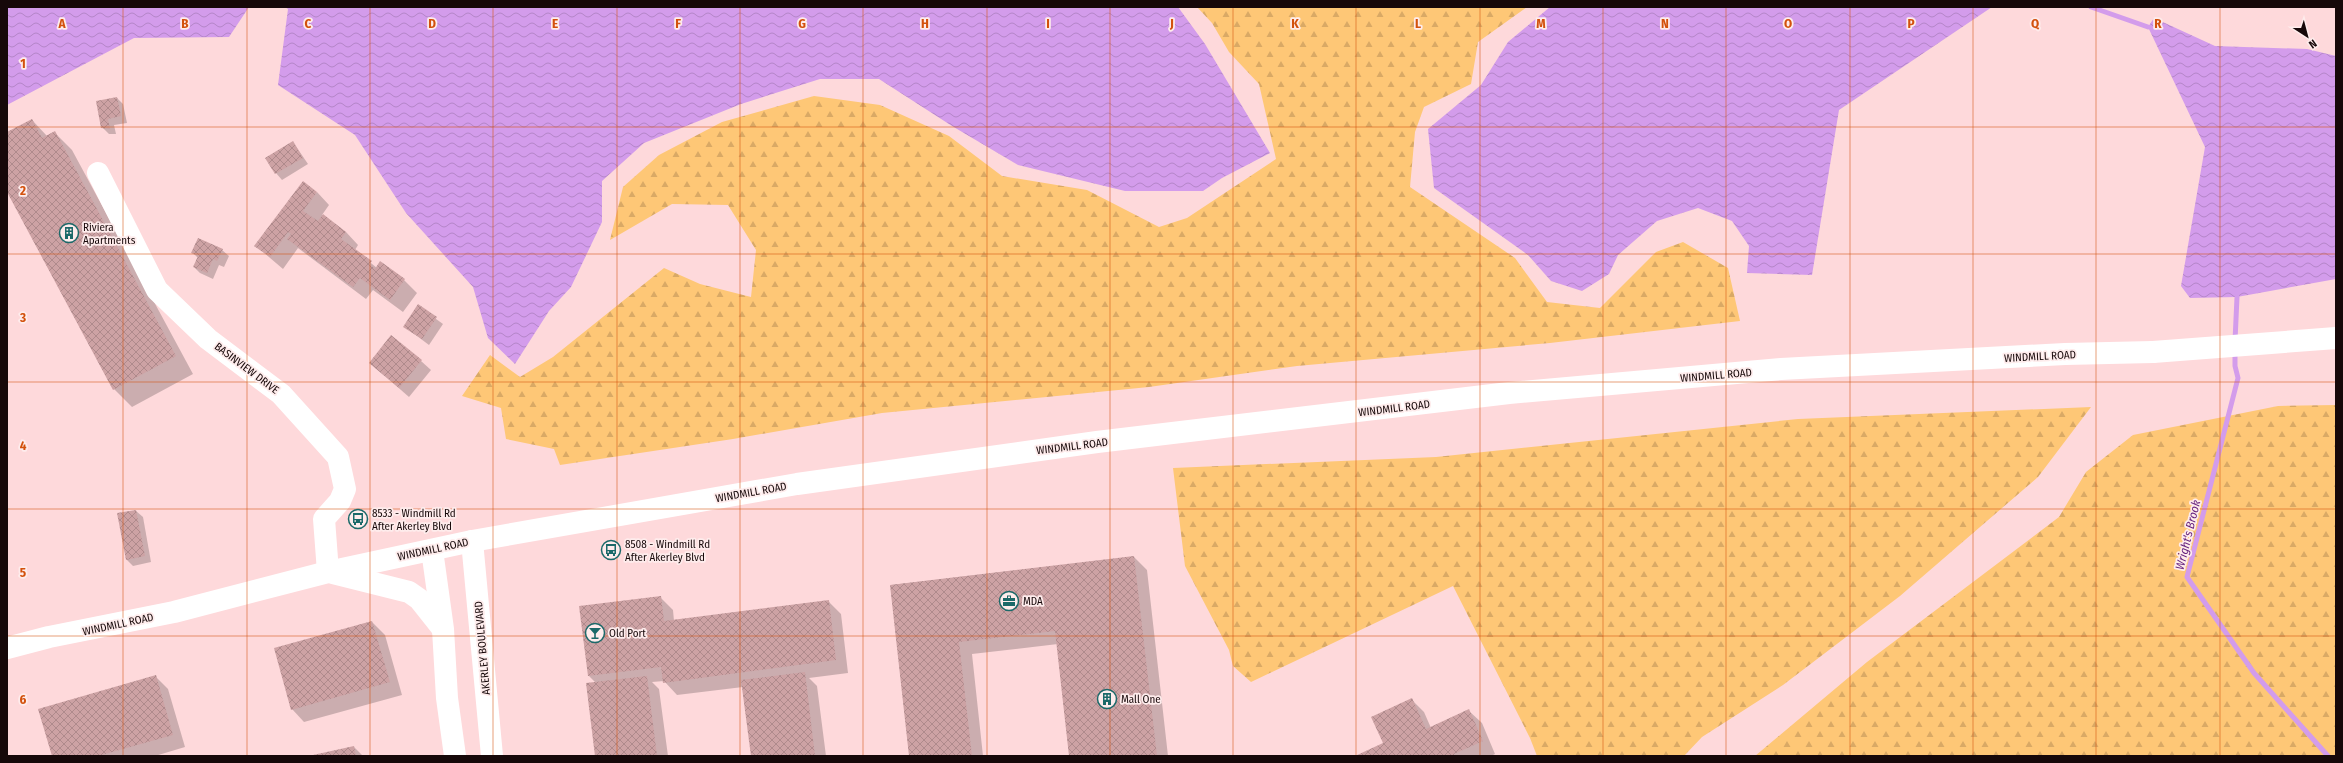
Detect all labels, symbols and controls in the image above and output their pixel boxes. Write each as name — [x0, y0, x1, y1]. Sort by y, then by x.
text: A — [57, 16, 66, 31]
text: B — [181, 16, 189, 31]
text: C — [305, 16, 312, 31]
text: D — [428, 16, 436, 31]
text: E — [552, 16, 558, 31]
text: F — [675, 16, 681, 31]
text: G — [798, 16, 806, 31]
text: H — [921, 16, 929, 31]
text: I — [1046, 16, 1050, 31]
text: J — [1169, 16, 1174, 31]
text: K — [1291, 16, 1299, 31]
text: L — [1415, 16, 1421, 31]
text: M — [1536, 16, 1546, 31]
text: N — [1661, 16, 1669, 31]
text: O — [1784, 16, 1792, 31]
text: P — [1907, 16, 1915, 31]
text: Q — [2031, 16, 2040, 31]
text: R — [2154, 16, 2162, 31]
north arrow — [2287, 16, 2327, 56]
text: N — [2306, 36, 2319, 51]
text: 1 — [20, 56, 26, 71]
text: 2 — [19, 183, 26, 198]
place label: Riviera Apartments — [83, 221, 136, 247]
building icon: Riviera Apartments — [58, 222, 80, 244]
text: 3 — [19, 310, 26, 325]
street label: BASINVIEW DRIVE — [212, 340, 281, 397]
street label: WINDMILL ROAD — [2004, 348, 2076, 365]
street label: WINDMILL ROAD — [1680, 366, 1752, 385]
street label: WINDMILL ROAD — [1358, 398, 1431, 419]
street label: WINDMILL ROAD — [1036, 436, 1109, 457]
text: 4 — [20, 438, 27, 453]
street label: WINDMILL ROAD — [714, 480, 788, 505]
water label: Wright's Brook — [2173, 499, 2203, 571]
place label: 8533 - Windmill Rd After Akerley Blvd — [372, 507, 456, 533]
bus stop icon: 8533 - Windmill Rd After Akerley Blvd — [347, 508, 369, 530]
street label: WINDMILL ROAD — [397, 536, 470, 563]
place label: 8508 - Windmill Rd After Akerley Blvd — [625, 538, 710, 564]
bus stop icon: 8508 - Windmill Rd After Akerley Blvd — [600, 539, 622, 561]
text: 5 — [20, 565, 26, 580]
office icon: MDA — [998, 590, 1020, 612]
place label: MDA — [1023, 595, 1043, 608]
street label: AKERLEY BOULEVARD — [472, 601, 493, 695]
street label: WINDMILL ROAD — [82, 611, 155, 638]
bar icon: Old Port — [584, 622, 606, 644]
place label: Old Port — [609, 627, 646, 640]
building icon: Mall One — [1096, 688, 1118, 710]
text: 6 — [20, 692, 27, 707]
place label: Mall One — [1121, 693, 1161, 706]

